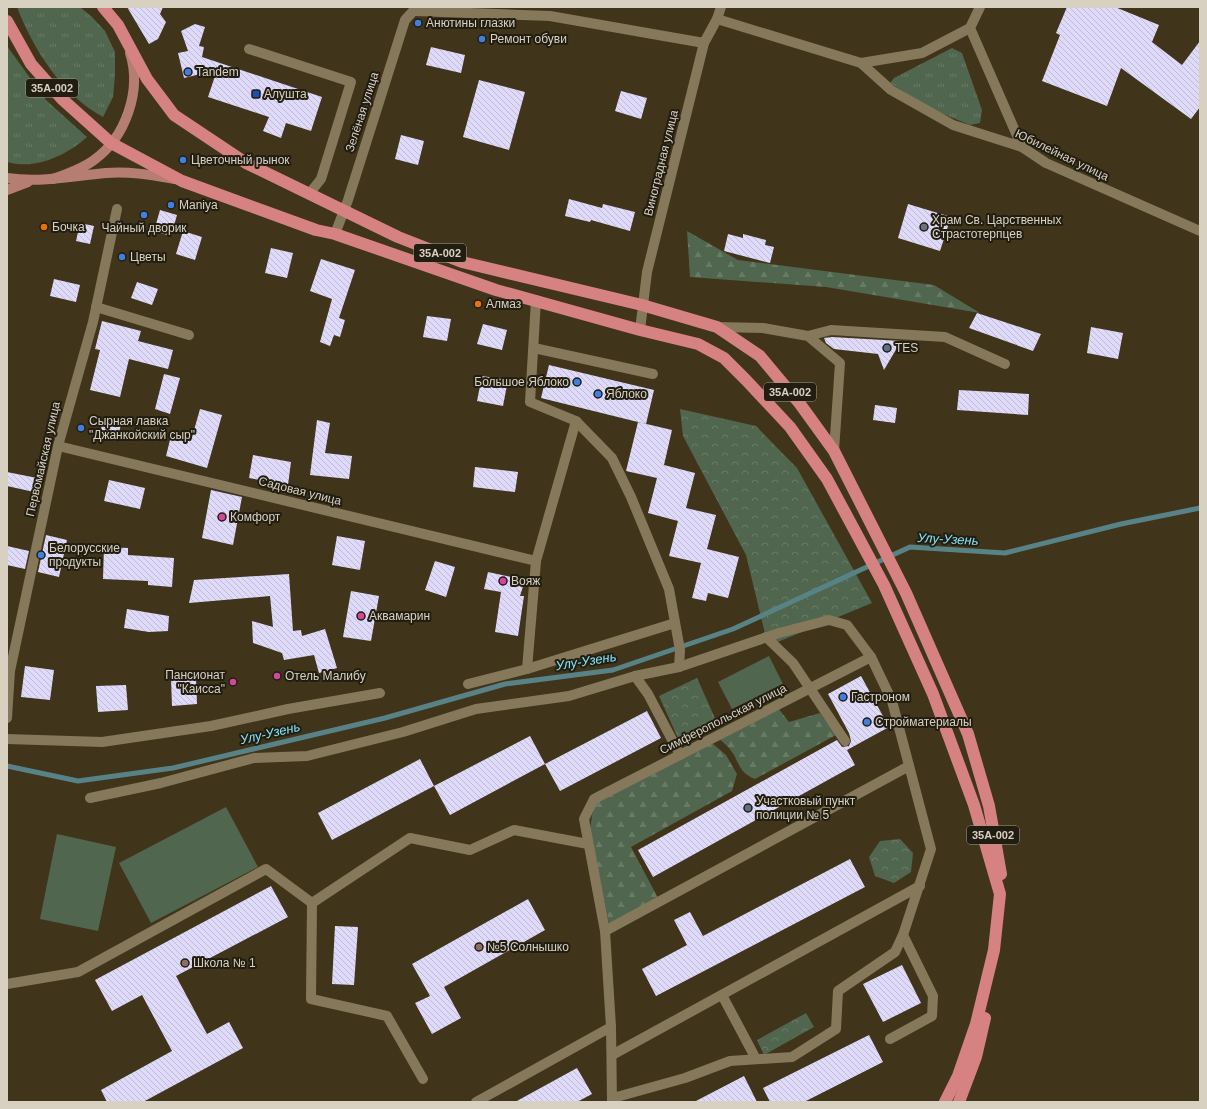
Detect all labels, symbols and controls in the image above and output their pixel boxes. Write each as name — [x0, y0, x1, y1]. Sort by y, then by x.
place label: Анютины глазки — [426, 16, 515, 30]
marker: Анютины глазки — [413, 18, 423, 28]
place label: Ремонт обуви — [490, 32, 567, 46]
marker: Ремонт обуви — [477, 34, 487, 44]
place label: Tandem — [196, 65, 239, 79]
marker: Tandem — [183, 67, 193, 77]
street label: Зелёная улица — [342, 70, 382, 154]
road number: 35А-002 — [26, 79, 78, 97]
place label: Алушта — [264, 87, 307, 101]
marker: Алушта — [251, 89, 261, 99]
street label: Виноградная улица — [641, 108, 681, 218]
street label: Юбилейная улица — [1013, 126, 1111, 184]
place label: Цветочный рынок — [191, 153, 290, 167]
marker: Цветочный рынок — [178, 155, 188, 165]
place label: Maniya — [179, 198, 218, 212]
marker: Maniya — [166, 200, 176, 210]
marker: Чайный дворик — [139, 210, 149, 220]
place label: Храм Св. Царственных Страстотерпцев — [932, 213, 1061, 241]
place label: Бочка — [52, 220, 85, 234]
place label: Чайный дворик — [101, 221, 187, 235]
marker: Бочка — [39, 222, 49, 232]
marker: Храм Св. Царственных Страстотерпцев — [919, 222, 929, 232]
road number: 35А-002 — [414, 244, 466, 262]
place label: Цветы — [130, 250, 166, 264]
marker: Цветы — [117, 252, 127, 262]
place label: Алмаз — [486, 297, 522, 311]
marker: Алмаз — [473, 299, 483, 309]
place label: TES — [895, 341, 918, 355]
marker: TES — [882, 343, 892, 353]
place label: Большое Яблоко — [474, 375, 569, 389]
marker: Большое Яблоко — [572, 377, 582, 387]
road number: 35А-002 — [764, 383, 816, 401]
place label: Яблоко — [606, 387, 647, 401]
marker: Яблоко — [593, 389, 603, 399]
street label: Первомайская улица — [23, 400, 63, 518]
place label: Сырная лавка "Джанкойский сыр" — [89, 414, 195, 442]
marker: Сырная лавка "Джанкойский сыр" — [76, 423, 86, 433]
street label: Садовая улица — [257, 474, 343, 508]
place label: Комфорт — [230, 510, 281, 524]
marker: Комфорт — [217, 512, 227, 522]
water label: Улу-Узень — [916, 530, 979, 548]
place label: Белорусские продукты — [49, 541, 120, 569]
marker: Белорусские продукты — [36, 550, 46, 560]
place label: Вояж — [511, 574, 540, 588]
marker: Вояж — [498, 576, 508, 586]
place label: Аквамарин — [369, 609, 430, 623]
marker: Аквамарин — [356, 611, 366, 621]
water label: Улу-Узень — [554, 649, 618, 673]
place label: Пансионат "Каисса" — [165, 668, 225, 696]
place label: Отель Малибу — [285, 669, 366, 683]
marker: Отель Малибу — [272, 671, 282, 681]
marker: Пансионат "Каисса" — [228, 677, 238, 687]
street label: Симферопольская улица — [657, 681, 789, 757]
place label: Гастроном — [851, 690, 910, 704]
marker: Гастроном — [838, 692, 848, 702]
place label: Стройматериалы — [875, 715, 972, 729]
marker: Стройматериалы — [862, 717, 872, 727]
water label: Улу-Узень — [238, 719, 302, 747]
place label: Участковый пункт полиции № 5 — [756, 794, 856, 822]
marker: Участковый пункт полиции № 5 — [743, 803, 753, 813]
road number: 35А-002 — [967, 826, 1019, 844]
place label: №5 Солнышко — [487, 940, 569, 954]
marker: №5 Солнышко — [474, 942, 484, 952]
place label: Школа № 1 — [193, 956, 256, 970]
marker: Школа № 1 — [180, 958, 190, 968]

